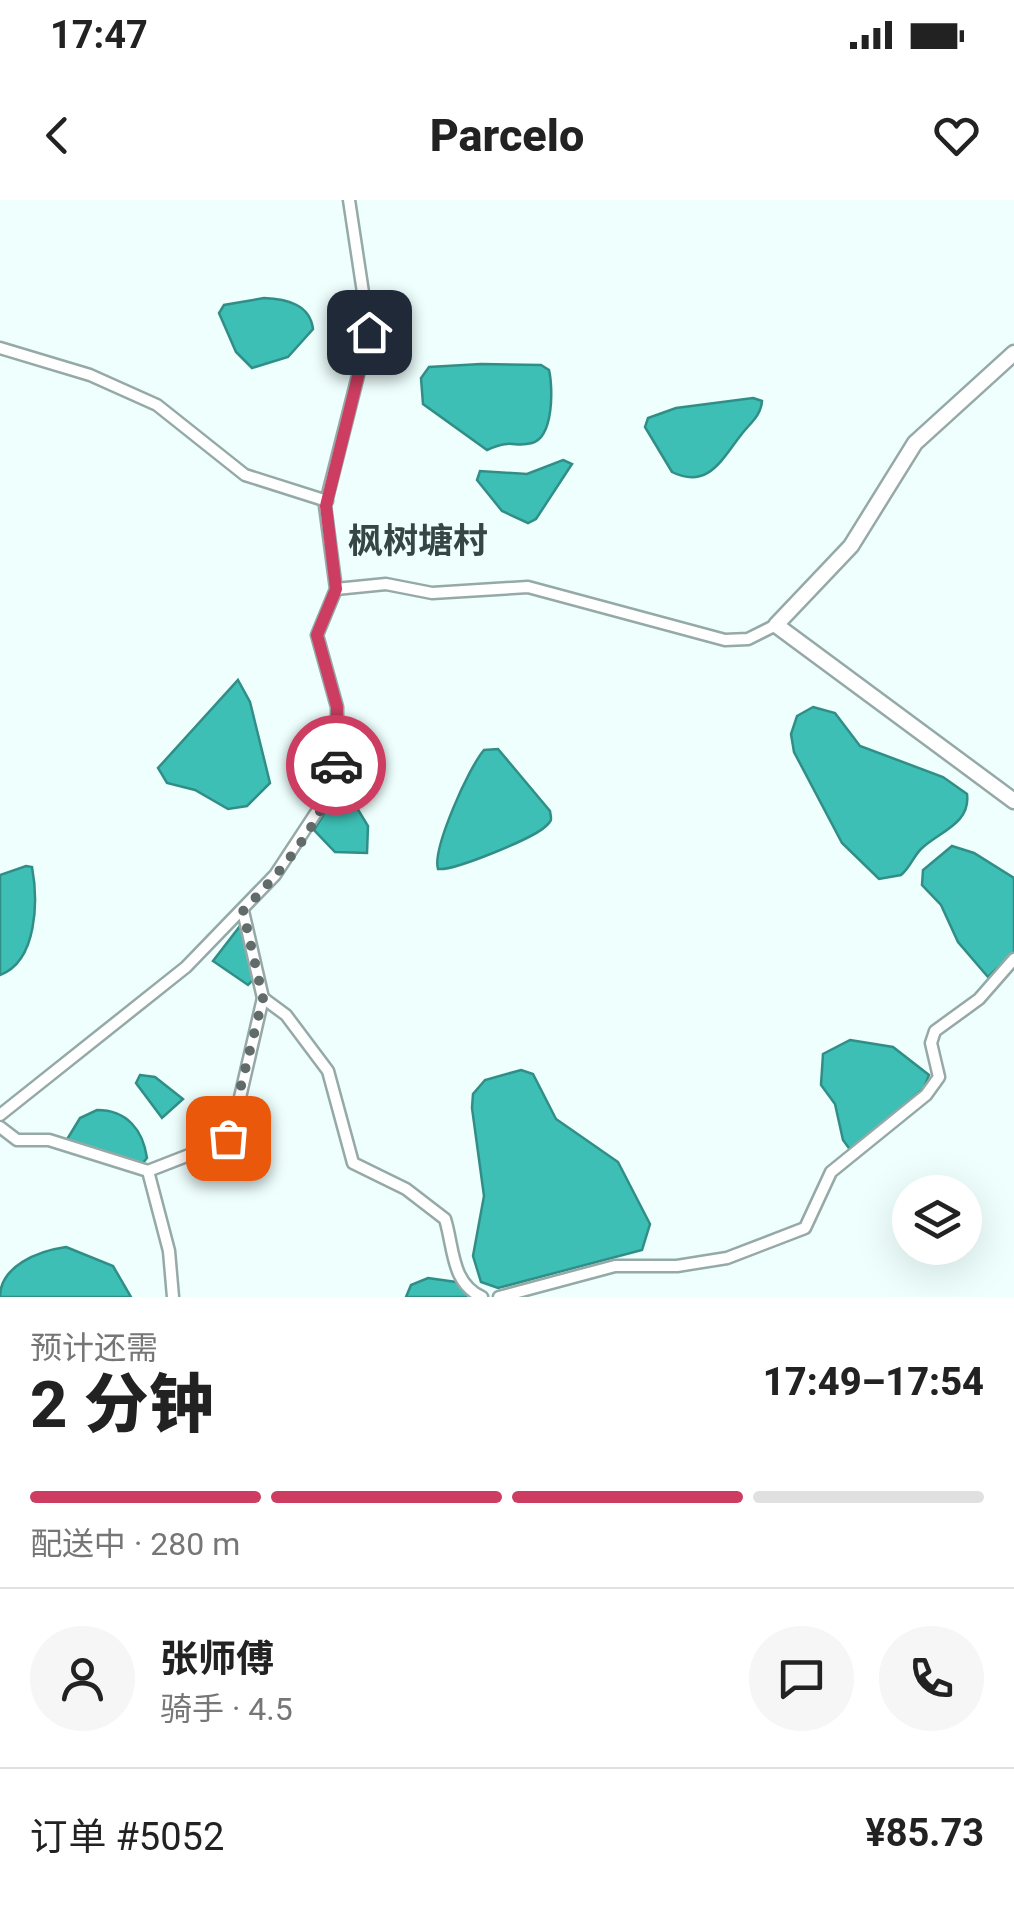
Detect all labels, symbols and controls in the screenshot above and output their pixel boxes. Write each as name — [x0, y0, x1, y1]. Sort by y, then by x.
text: 17:47 — [50, 13, 148, 57]
icon: back — [30, 108, 85, 163]
icon: heart — [929, 108, 984, 163]
text: Parcelo — [430, 109, 584, 162]
pin — [327, 290, 412, 375]
icon: home — [342, 305, 397, 360]
district label: 枫树塘村 — [348, 521, 488, 562]
courier — [286, 715, 386, 815]
icon: car — [309, 738, 364, 793]
pin — [186, 1096, 271, 1181]
icon: bag — [201, 1111, 256, 1166]
map controls — [892, 1175, 982, 1265]
button: layers — [892, 1175, 982, 1265]
text: 预计还需 — [30, 1329, 158, 1367]
text: 17:49–17:54 — [763, 1360, 984, 1404]
text: 2 分钟 — [30, 1367, 214, 1443]
text: 配送中 · 280 m — [30, 1525, 240, 1563]
button: person — [30, 1626, 135, 1731]
button: chat — [749, 1626, 854, 1731]
button: phone — [879, 1626, 984, 1731]
text: 张师傅 — [160, 1637, 274, 1681]
text: 骑手 · 4.5 — [160, 1690, 293, 1728]
text: ¥85.73 — [865, 1811, 984, 1855]
text: 订单 #5052 — [30, 1815, 224, 1859]

